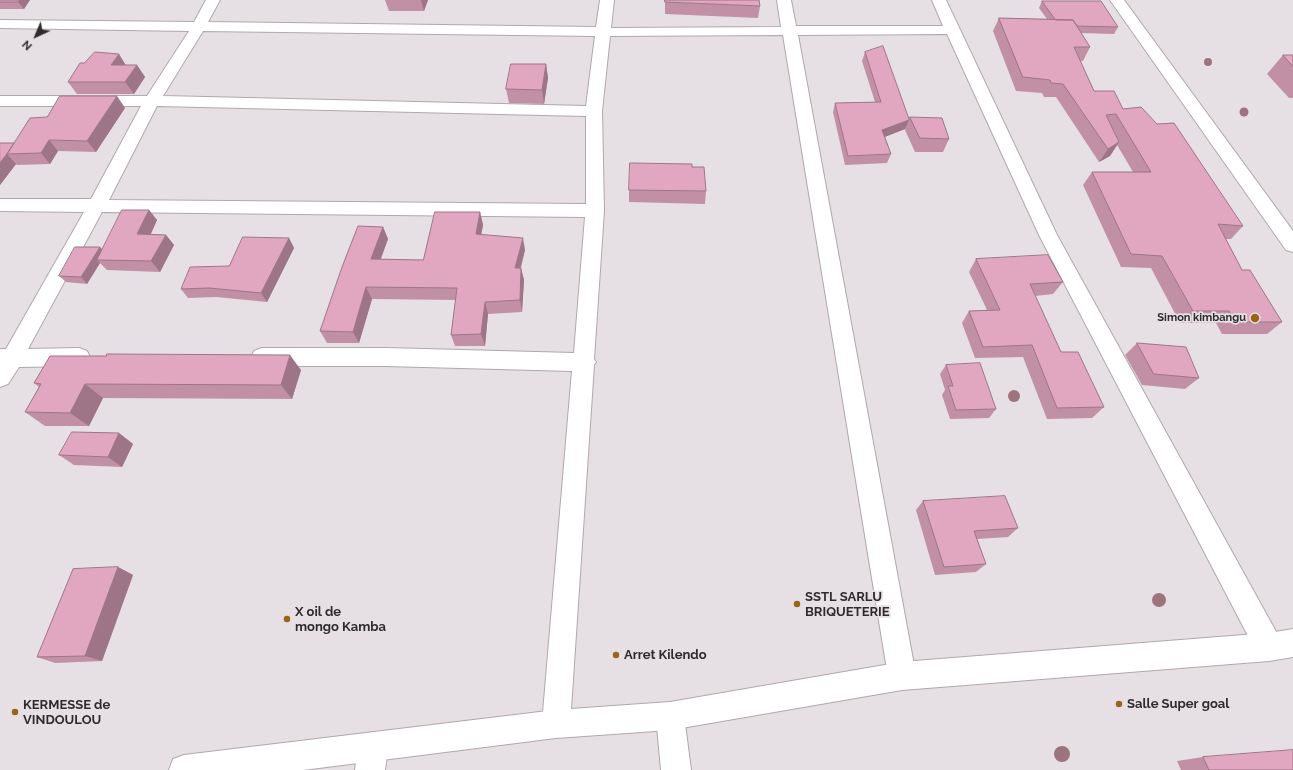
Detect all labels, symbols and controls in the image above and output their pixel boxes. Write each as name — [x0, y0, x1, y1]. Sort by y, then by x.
north arrow — [16, 16, 56, 56]
text: N — [20, 37, 35, 53]
place label: Simon kimbangu — [1157, 311, 1246, 325]
marker: Simon kimbangu — [1249, 312, 1261, 324]
place label: SSTL SARLU BRIQUETERIE — [805, 589, 890, 620]
marker: SSTL SARLU BRIQUETERIE — [792, 599, 802, 609]
place label: X oil de mongo Kamba — [295, 604, 386, 635]
marker: X oil de mongo Kamba — [282, 614, 292, 624]
place label: Arret Kilendo — [624, 647, 707, 663]
marker: Arret Kilendo — [611, 650, 621, 660]
place label: Salle Super goal — [1127, 696, 1229, 712]
place label: KERMESSE de VINDOULOU — [23, 697, 110, 728]
marker: Salle Super goal — [1114, 699, 1124, 709]
marker: KERMESSE de VINDOULOU — [10, 707, 20, 717]

